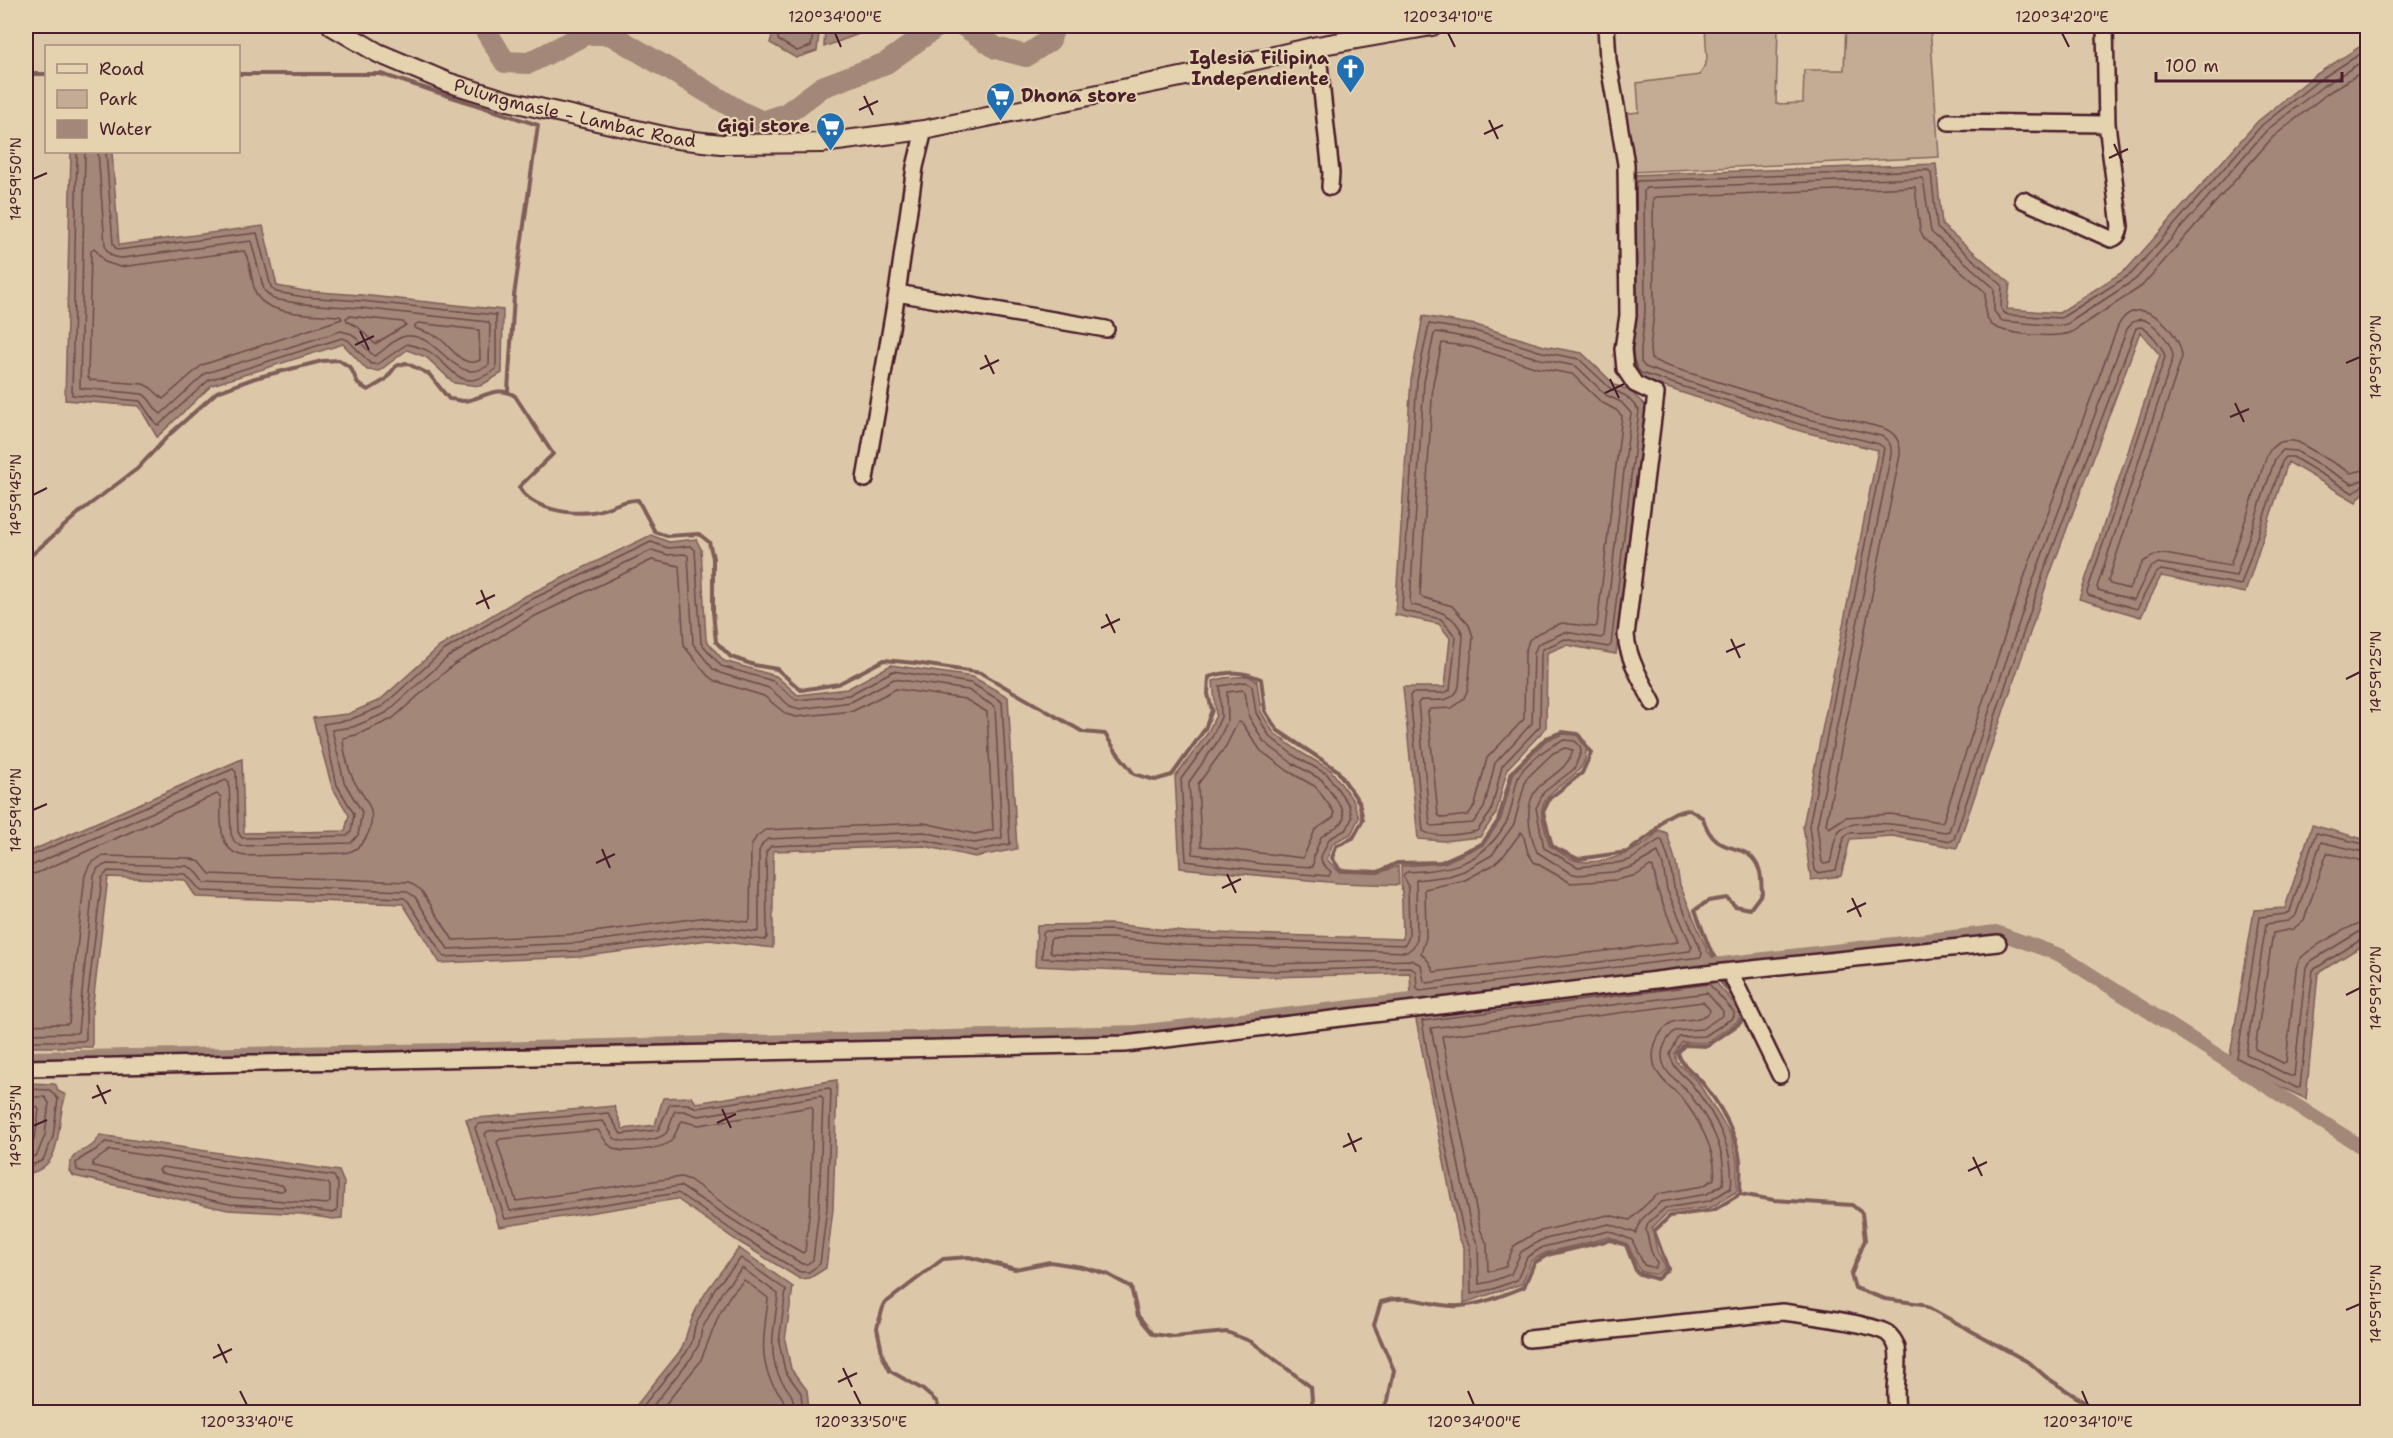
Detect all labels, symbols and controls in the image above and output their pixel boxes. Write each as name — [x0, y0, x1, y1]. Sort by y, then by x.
text: 120°34'00"E — [788, 7, 882, 27]
text: 120°34'10"E — [1403, 7, 1493, 27]
text: 120°34'20"E — [2015, 7, 2109, 27]
legend — [45, 45, 240, 153]
scale bar — [2156, 45, 2342, 83]
place label: Iglesia Filipina Independiente — [1190, 46, 1330, 91]
church icon: Iglesia Filipina Independiente — [1334, 52, 1366, 94]
text: 100 m — [2165, 54, 2219, 78]
text: Road — [99, 57, 144, 81]
street label: Pulungmasle - Lambac Road — [451, 73, 697, 153]
supermarket icon: Dhona store — [984, 80, 1016, 122]
place label: Dhona store — [1021, 84, 1137, 108]
text: Park — [99, 87, 138, 111]
supermarket icon: Gigi store — [815, 110, 847, 152]
place label: Gigi store — [717, 114, 810, 138]
text: Water — [99, 117, 152, 141]
text: 14°59'50"N — [6, 137, 26, 221]
text: 14°59'30"N — [2366, 315, 2386, 399]
text: 14°59'45"N — [6, 454, 26, 536]
text: 14°59'25"N — [2366, 631, 2386, 713]
text: 14°59'40"N — [6, 768, 26, 852]
text: 14°59'20"N — [2366, 946, 2386, 1030]
text: 14°59'35"N — [6, 1085, 26, 1167]
text: 14°59'15"N — [2366, 1264, 2386, 1344]
text: 120°33'40"E — [200, 1412, 294, 1432]
text: 120°33'50"E — [815, 1412, 907, 1432]
text: 120°34'00"E — [1427, 1412, 1521, 1432]
text: 120°34'10"E — [2043, 1412, 2133, 1432]

